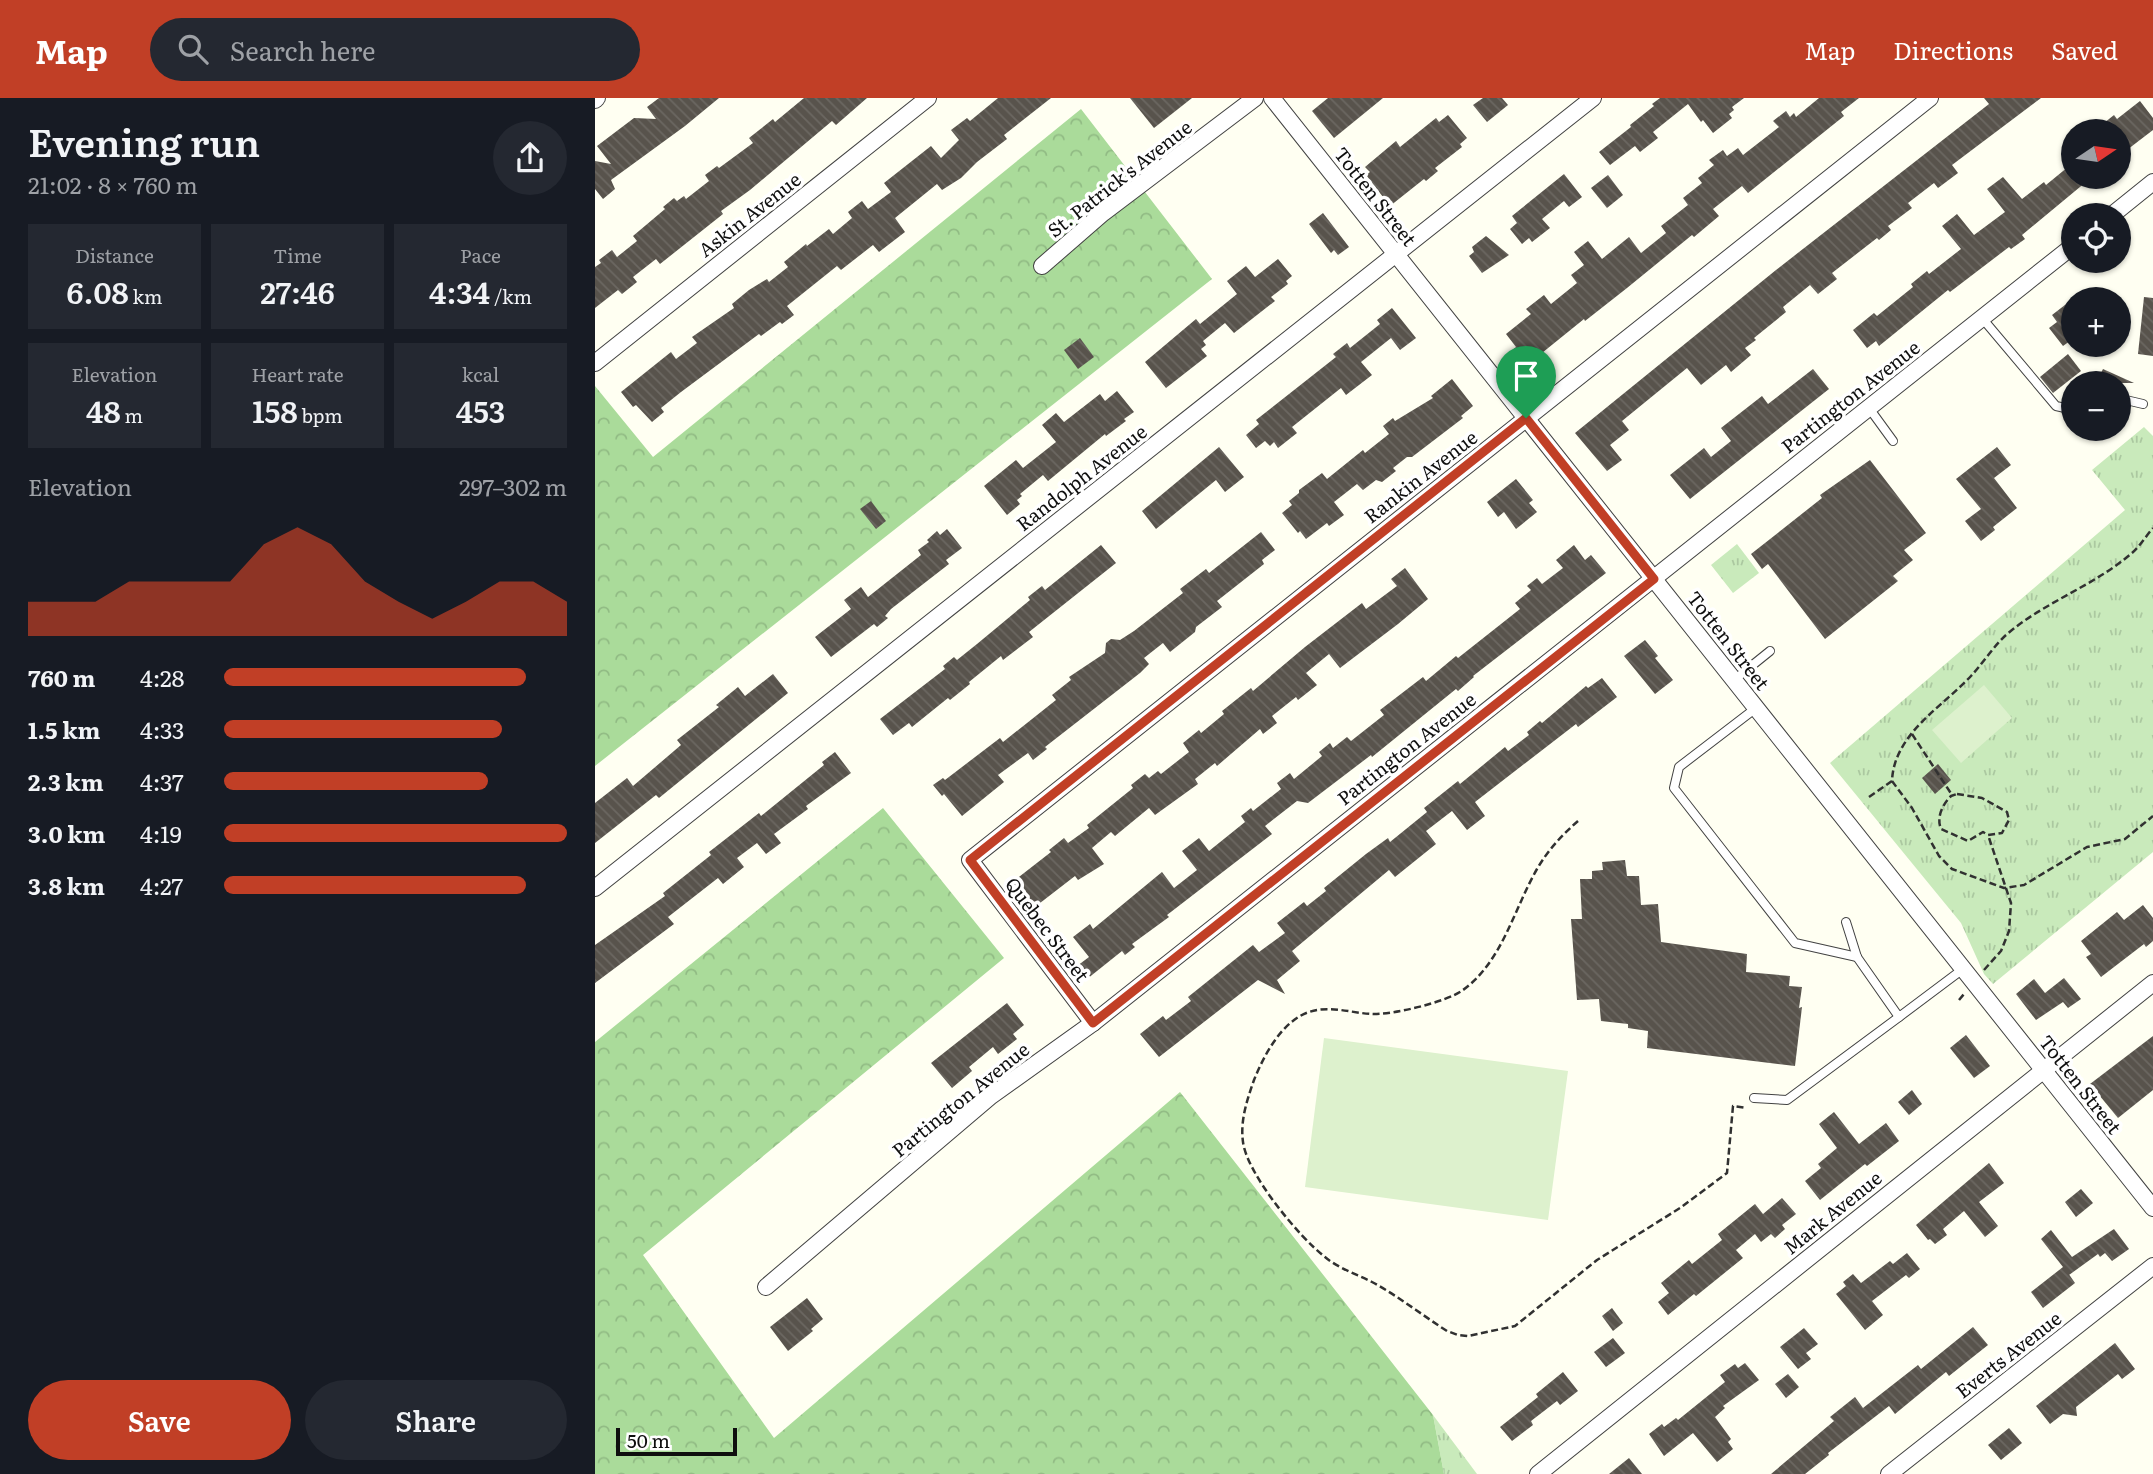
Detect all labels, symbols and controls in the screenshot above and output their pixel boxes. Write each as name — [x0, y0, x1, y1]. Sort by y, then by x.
search box — [150, 18, 640, 81]
text: Map — [35, 25, 108, 74]
icon: search — [174, 30, 212, 68]
text: Search here — [230, 30, 376, 69]
text: Map — [1804, 32, 1855, 67]
text: Directions — [1893, 32, 2013, 67]
text: Saved — [2051, 32, 2118, 67]
text: Evening run — [28, 112, 260, 169]
street label: St. Patrick's Avenue — [1041, 113, 1197, 243]
north arrow — [2061, 119, 2131, 189]
map controls — [2061, 119, 2131, 441]
button: share — [493, 121, 567, 195]
street label: Totten Street — [1328, 140, 1424, 252]
street label: Askin Avenue — [692, 165, 806, 263]
text: 21:02 · 8 × 760 m — [28, 167, 198, 201]
button: locate — [2061, 203, 2131, 273]
text: Distance — [75, 241, 154, 269]
text: Time — [273, 241, 322, 269]
text: Pace — [460, 241, 501, 269]
text: 6.08 — [67, 269, 129, 313]
text: 27:46 — [260, 269, 335, 313]
text: 4:34 — [429, 269, 490, 313]
text: km — [129, 282, 162, 310]
text: /km — [490, 282, 532, 310]
button: + — [2061, 287, 2131, 357]
street label: Partington Avenue — [1775, 333, 1925, 459]
pin — [1496, 346, 1556, 418]
icon: arrive — [1507, 357, 1545, 395]
text: Elevation — [72, 360, 157, 388]
text: Heart rate — [251, 360, 344, 388]
text: kcal — [462, 360, 499, 388]
button: − — [2061, 371, 2131, 441]
text: 48 — [86, 388, 121, 432]
text: 158 — [252, 388, 298, 432]
text: 453 — [456, 388, 505, 432]
text: m — [121, 401, 143, 429]
text: bpm — [298, 401, 343, 429]
street label: Randolph Avenue — [1010, 417, 1152, 537]
street label: Rankin Avenue — [1357, 423, 1483, 529]
text: Elevation — [28, 469, 132, 503]
text: 297–302 m — [459, 469, 567, 503]
street label: Totten Street — [1681, 584, 1777, 696]
text: 760 m — [28, 660, 95, 694]
text: 4:28 — [140, 660, 184, 694]
street label: Partington Avenue — [1331, 685, 1481, 811]
text: 1.5 km — [28, 712, 101, 746]
text: 4:33 — [140, 712, 184, 746]
text: 2.3 km — [28, 764, 104, 798]
text: 4:37 — [140, 764, 184, 798]
text: 3.0 km — [28, 816, 106, 850]
text: 4:19 — [140, 816, 182, 850]
text: 3.8 km — [28, 868, 105, 902]
text: 4:27 — [140, 868, 183, 902]
street label: Quebec Street — [999, 871, 1097, 988]
street label: Totten Street — [2033, 1028, 2129, 1140]
street label: Partington Avenue — [885, 1035, 1035, 1163]
street label: Mark Avenue — [1777, 1163, 1887, 1260]
street label: Everts Avenue — [1949, 1304, 2067, 1404]
button: Save — [28, 1380, 291, 1460]
button: Share — [305, 1380, 567, 1460]
scale bar — [616, 1425, 737, 1457]
text: 50 m — [627, 1426, 670, 1454]

